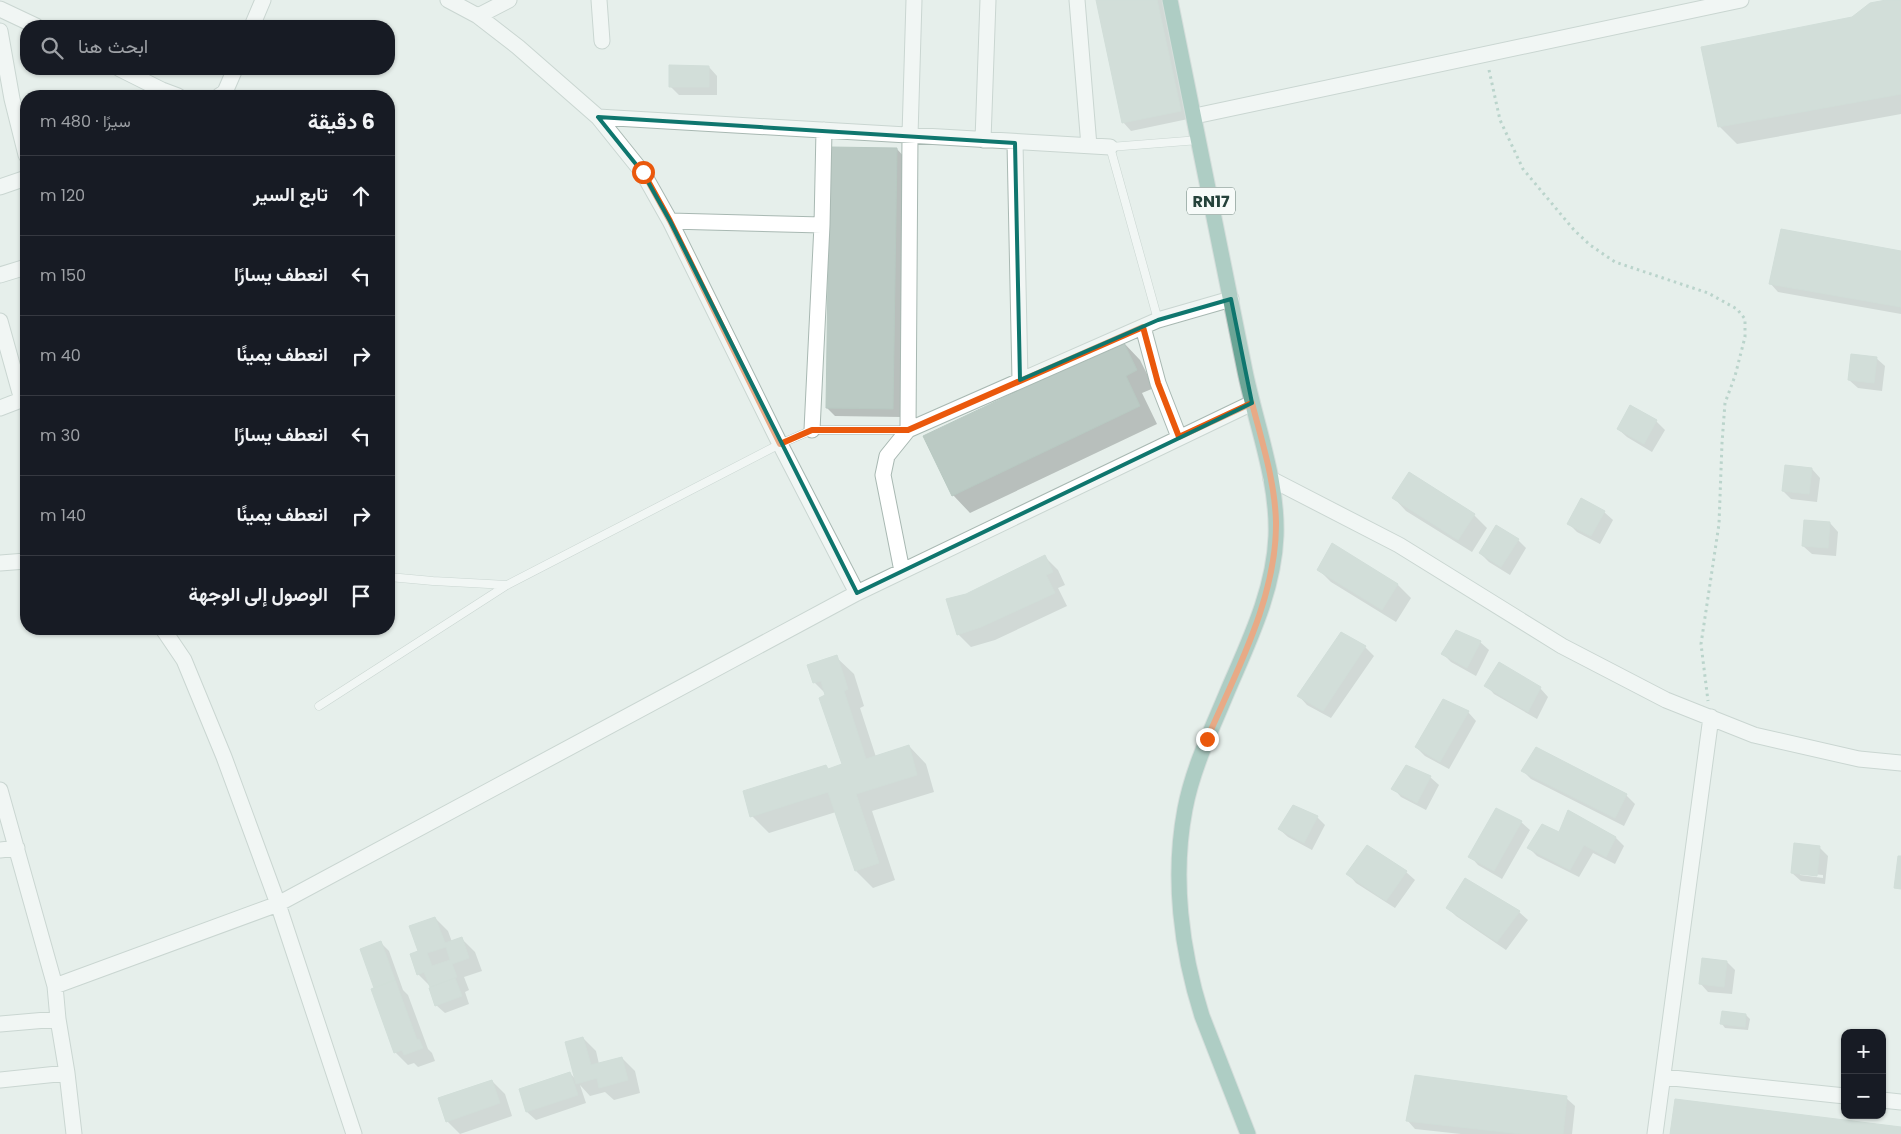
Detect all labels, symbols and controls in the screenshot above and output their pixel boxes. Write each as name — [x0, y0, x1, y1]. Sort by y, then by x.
search box — [20, 20, 395, 75]
text: ابحث هنا — [78, 33, 148, 60]
icon: search — [38, 34, 66, 62]
text: 6 دقيقة — [308, 107, 375, 136]
text: سيرًا · 480 m — [40, 110, 131, 133]
route start — [632, 161, 655, 184]
text: تابع السير — [253, 181, 328, 208]
icon: ahead — [347, 182, 375, 210]
text: 120 m — [40, 184, 85, 207]
road number: RN17 — [1187, 188, 1235, 215]
text: انعطف يسارًا — [234, 261, 328, 288]
icon: left — [347, 262, 375, 290]
text: 150 m — [40, 264, 86, 287]
text: انعطف يمينًا — [236, 341, 328, 368]
icon: right — [347, 342, 375, 370]
text: 40 m — [40, 344, 81, 367]
text: انعطف يسارًا — [234, 421, 328, 448]
icon: left — [347, 422, 375, 450]
text: 30 m — [40, 424, 80, 447]
text: انعطف يمينًا — [236, 501, 328, 528]
icon: right — [347, 502, 375, 530]
text: 140 m — [40, 504, 86, 527]
text: الوصول إلى الوجهة — [189, 581, 328, 608]
icon: arrive — [347, 582, 375, 610]
route end — [1196, 728, 1219, 751]
map controls — [1841, 1029, 1886, 1119]
button: + — [1841, 1029, 1886, 1074]
button: − — [1841, 1074, 1886, 1119]

